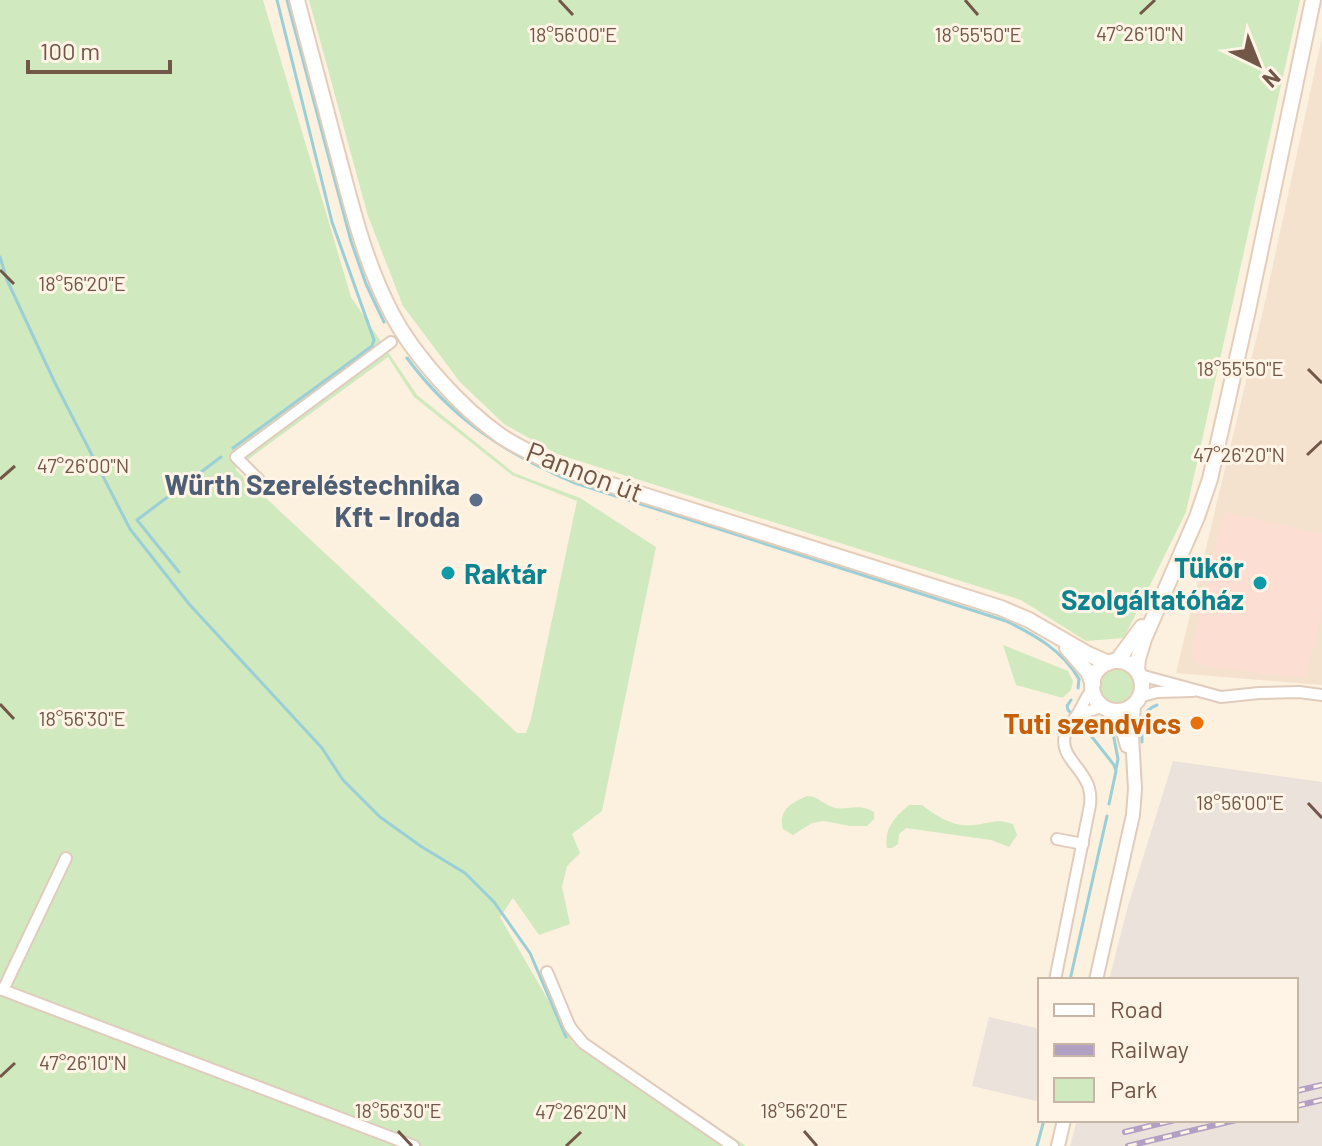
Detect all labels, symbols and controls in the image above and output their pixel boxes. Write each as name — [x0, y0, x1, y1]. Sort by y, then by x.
text: 47°26'10"N — [1096, 21, 1184, 45]
text: 18°56'00"E — [529, 22, 617, 46]
text: 18°55'50"E — [934, 22, 1022, 46]
scale bar — [28, 24, 170, 74]
north arrow — [1218, 24, 1298, 104]
text: 100 m — [40, 36, 100, 65]
text: N — [1258, 65, 1287, 94]
text: 18°56'20"E — [38, 271, 126, 295]
text: 18°55'50"E — [1196, 356, 1284, 380]
street label: Pannon út — [522, 433, 648, 509]
text: 47°26'20"N — [1193, 442, 1285, 466]
text: 47°26'00"N — [37, 453, 129, 477]
place label: Würth Szereléstechnika Kft - Iroda — [164, 467, 460, 533]
marker: Würth Szereléstechnika Kft - Iroda — [467, 491, 485, 509]
place label: Tükör Szolgáltatóház — [1061, 550, 1244, 616]
place label: Raktár — [464, 556, 547, 590]
marker: Raktár — [439, 564, 457, 582]
marker: Tükör Szolgáltatóház — [1251, 574, 1269, 592]
text: 18°56'30"E — [38, 706, 126, 730]
place label: Tuti szendvics — [1003, 706, 1181, 740]
marker: Tuti szendvics — [1188, 714, 1206, 732]
text: 18°56'00"E — [1196, 790, 1284, 814]
legend — [1038, 978, 1298, 1122]
text: Road — [1110, 994, 1163, 1023]
text: Railway — [1110, 1034, 1189, 1063]
text: 47°26'10"N — [39, 1050, 127, 1074]
text: Park — [1110, 1074, 1157, 1103]
text: 18°56'30"E — [354, 1098, 442, 1122]
text: 18°56'20"E — [760, 1098, 848, 1122]
text: 47°26'20"N — [535, 1099, 627, 1123]

